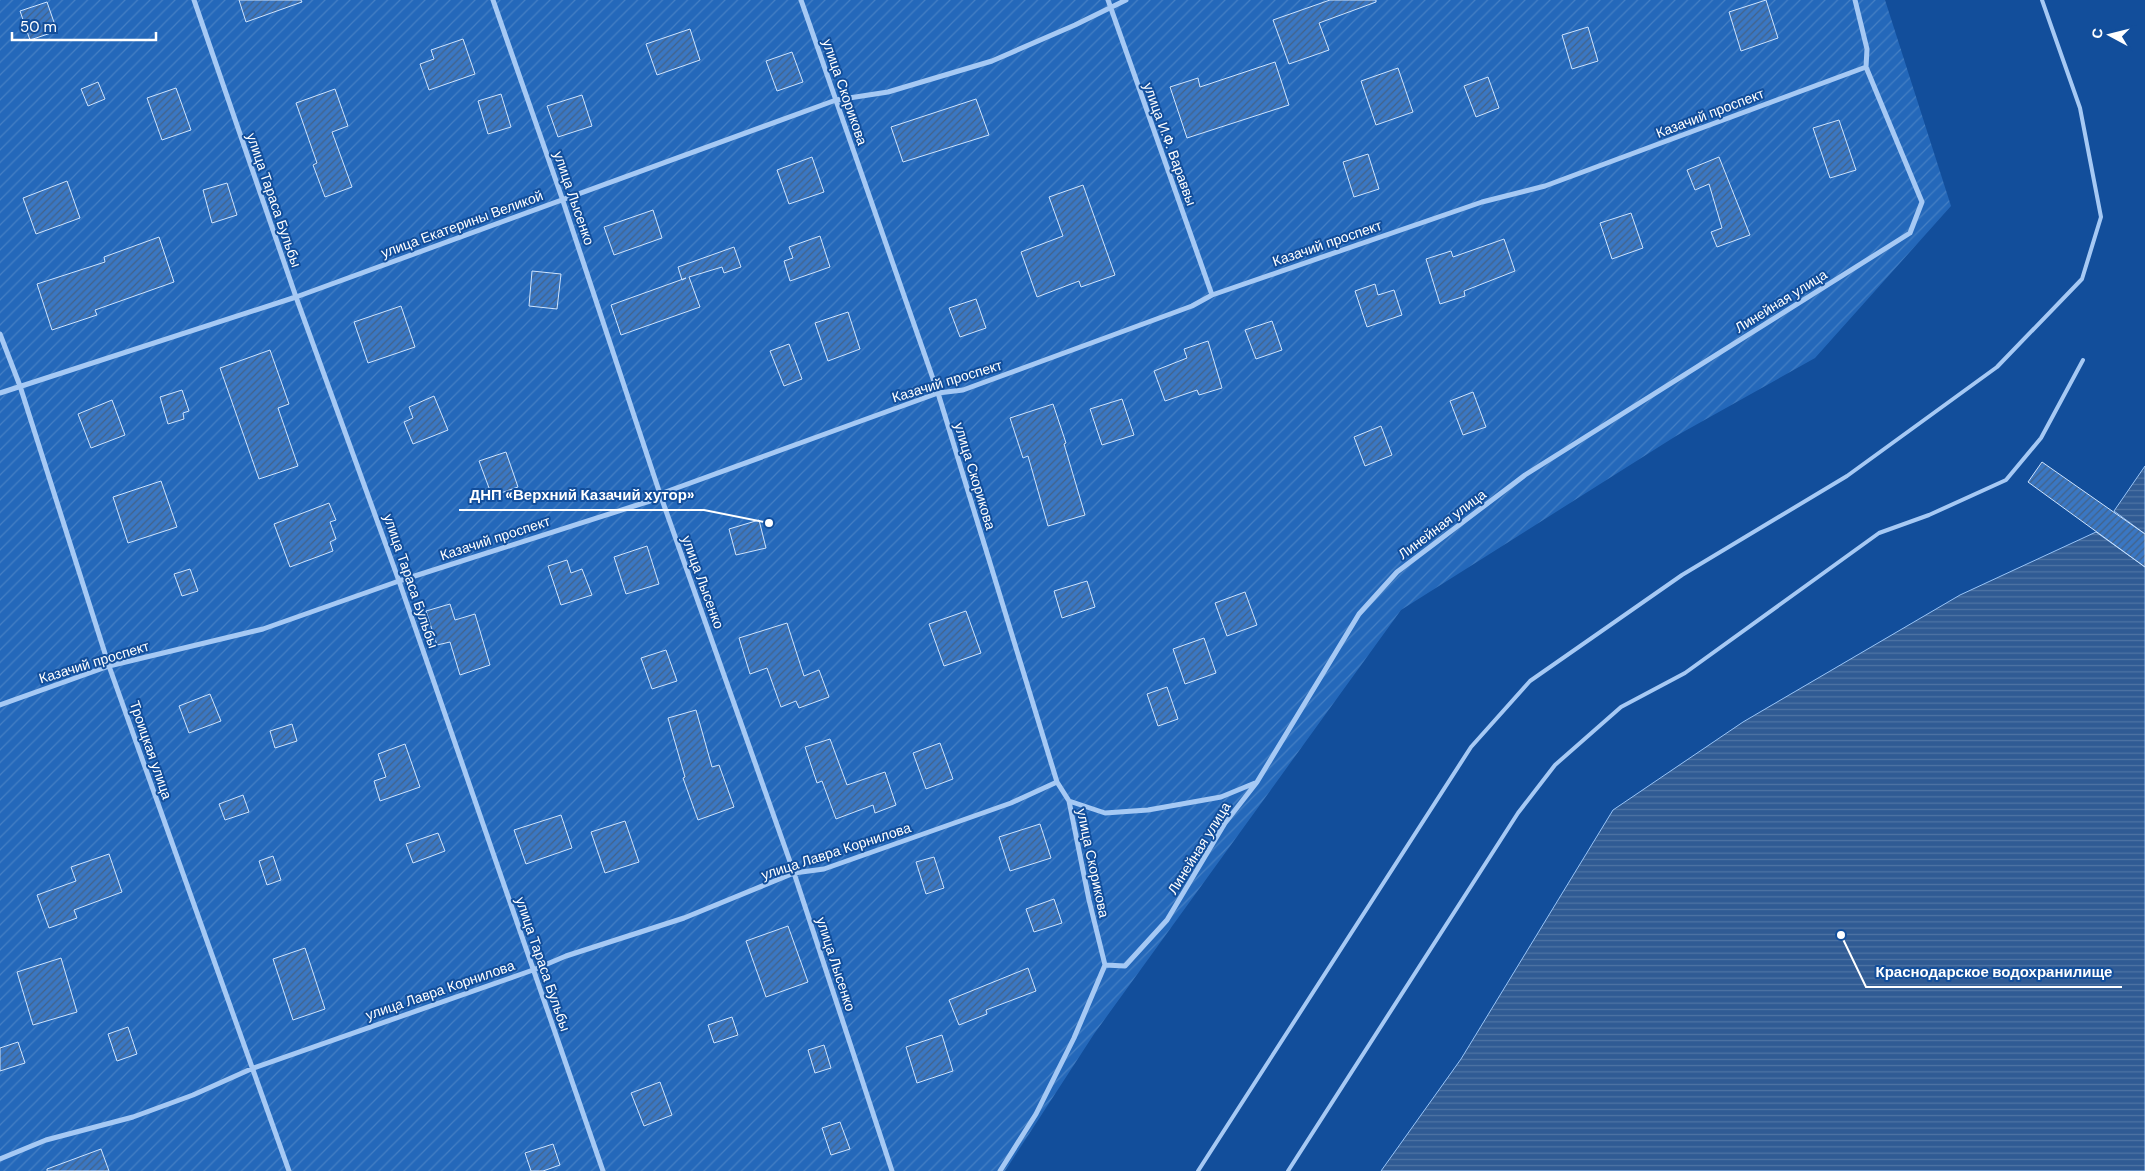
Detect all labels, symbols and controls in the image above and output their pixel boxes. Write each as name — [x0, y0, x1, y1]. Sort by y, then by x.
scale bar — [12, 10, 156, 42]
north arrow — [2085, 10, 2135, 60]
text: 50 m — [20, 17, 57, 37]
text: С — [2088, 27, 2107, 40]
street label: улица Скорикова — [818, 37, 872, 148]
street label: улица И.Ф. Вараввы — [1139, 80, 1201, 208]
street label: Казачий проспект — [1653, 84, 1767, 142]
street label: улица Тараса Бульбы — [243, 130, 305, 270]
street label: улица Лысенко — [550, 149, 599, 247]
street label: улица Екатерины Великой — [378, 186, 546, 262]
street label: Казачий проспект — [1270, 216, 1385, 270]
street label: Линейная улица — [1731, 265, 1831, 337]
street label: Казачий проспект — [890, 355, 1005, 406]
street label: улица Скорикова — [950, 420, 1000, 532]
callout: ДНП «Верхний Казачий хутор» — [459, 480, 704, 510]
text: ДНП «Верхний Казачий хутор» — [469, 485, 695, 505]
street label: Линейная улица — [1394, 485, 1490, 563]
street label: улица Тараса Бульбы — [380, 511, 442, 651]
street label: Казачий проспект — [438, 512, 553, 564]
street label: улица Лысенко — [678, 533, 728, 631]
street label: Казачий проспект — [37, 636, 152, 687]
street label: Троицкая улица — [126, 698, 176, 802]
street label: Линейная улица — [1163, 798, 1235, 898]
street label: улица Скорикова — [1073, 807, 1113, 919]
street label: улица Лавра Корнилова — [759, 818, 913, 884]
street label: улица Тараса Бульбы — [512, 894, 574, 1034]
street label: улица Лысенко — [812, 915, 860, 1014]
street label: улица Лавра Корнилова — [363, 956, 517, 1024]
callout: Краснодарское водохранилище — [1866, 957, 2122, 987]
text: Краснодарское водохранилище — [1876, 962, 2112, 982]

